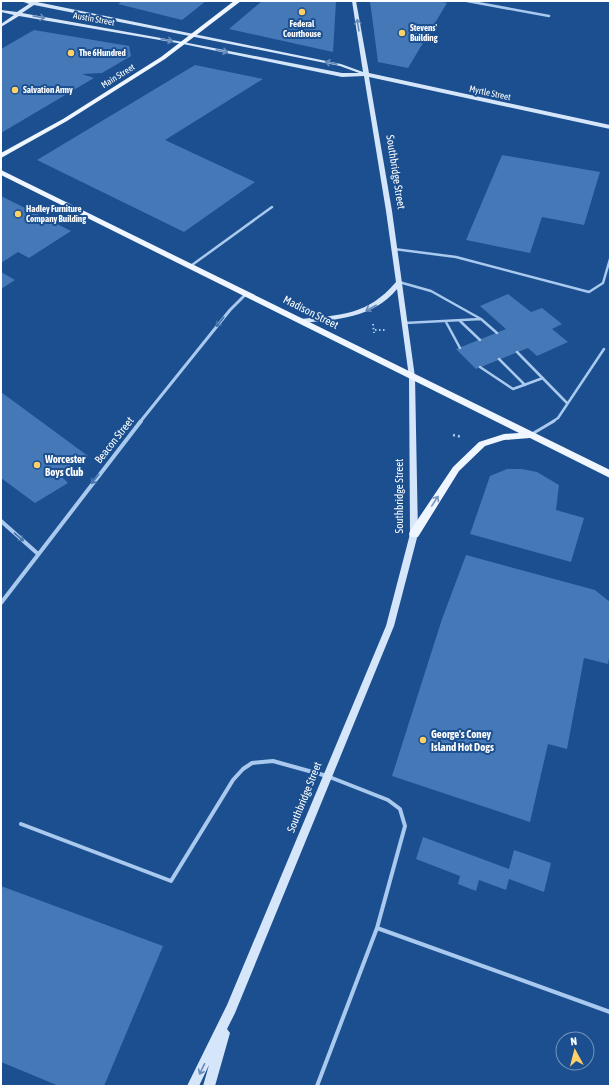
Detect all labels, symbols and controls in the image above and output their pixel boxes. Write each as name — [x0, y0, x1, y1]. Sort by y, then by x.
marker: Federal Courthouse — [297, 7, 307, 17]
street label: Austin Street — [72, 10, 116, 28]
one-way arrow — [33, 14, 46, 22]
one-way arrow — [354, 18, 362, 31]
place label: Federal Courthouse — [283, 19, 321, 39]
place label: Stevens' Building — [410, 23, 438, 43]
marker: Stevens' Building — [397, 28, 407, 38]
one-way arrow — [161, 36, 174, 44]
one-way arrow — [215, 47, 228, 55]
marker: The 6Hundred — [66, 48, 76, 58]
place label: The 6Hundred — [79, 48, 126, 58]
one-way arrow — [325, 59, 338, 67]
street label: Main Street — [99, 62, 137, 90]
street label: Myrtle Street — [468, 84, 512, 102]
marker: Salvation Army — [10, 85, 20, 95]
place label: Salvation Army — [23, 85, 73, 95]
street label: Southbridge Street — [384, 134, 408, 210]
place label: Hadley Furniture Company Building — [26, 204, 86, 224]
marker: Hadley Furniture Company Building — [13, 209, 23, 219]
street label: Madison Street — [281, 293, 341, 331]
one-way arrow — [366, 305, 378, 312]
one-way arrow — [216, 317, 224, 328]
street label: Beacon Street — [92, 414, 136, 466]
place label: Worcester Boys Club — [44, 453, 86, 478]
street label: Southbridge Street — [393, 459, 405, 533]
marker: Worcester Boys Club — [32, 460, 42, 470]
one-way arrow — [91, 473, 100, 484]
one-way arrow — [431, 495, 439, 507]
one-way arrow — [14, 533, 24, 542]
place label: George's Coney Island Hot Dogs — [431, 728, 494, 753]
marker: George's Coney Island Hot Dogs — [418, 735, 428, 745]
street label: Southbridge Street — [284, 760, 324, 834]
north arrow — [555, 1031, 595, 1071]
text: N — [570, 1035, 578, 1047]
one-way arrow — [198, 1063, 205, 1075]

